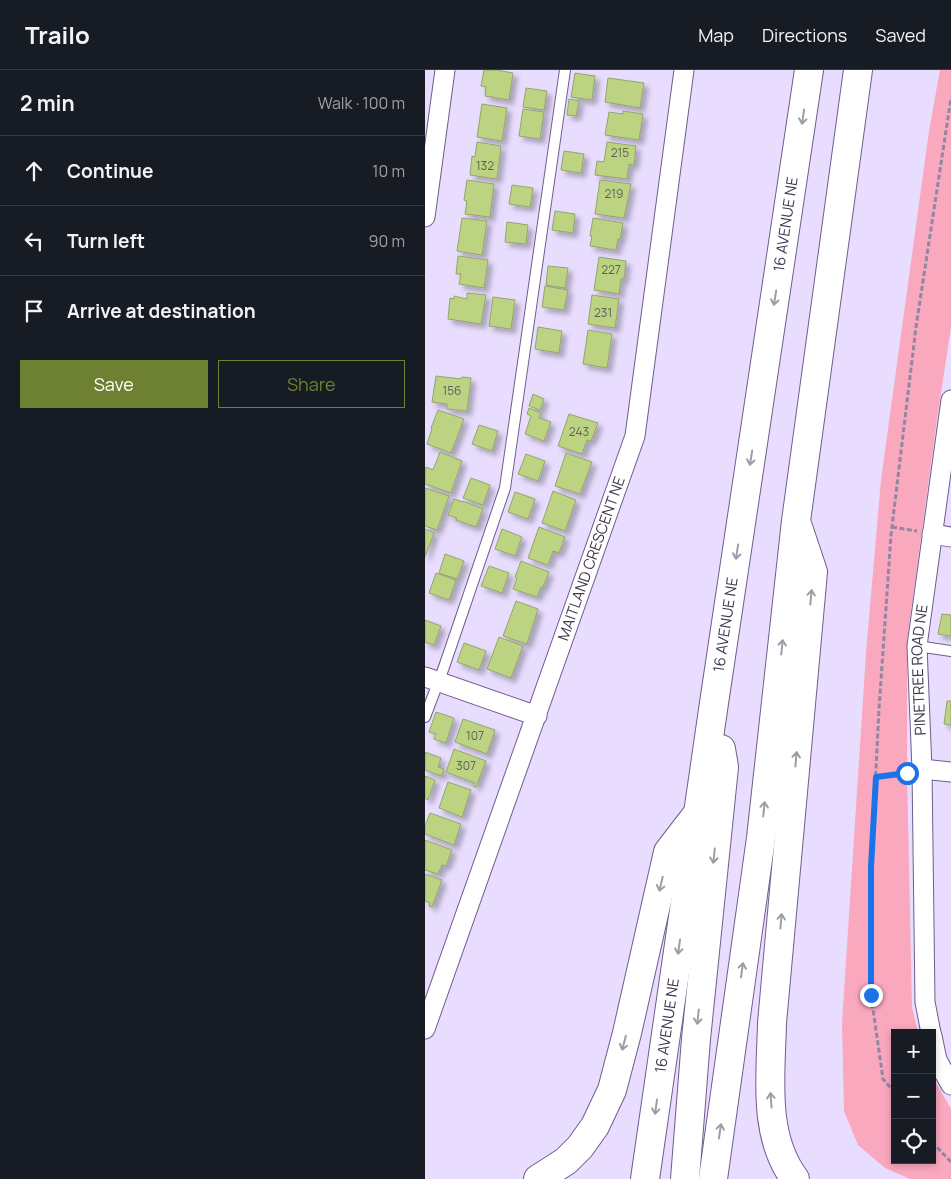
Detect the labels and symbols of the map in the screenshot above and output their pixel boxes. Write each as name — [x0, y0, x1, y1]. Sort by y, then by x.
one-way arrow — [797, 108, 807, 124]
house number: 215 — [611, 144, 629, 161]
house number: 132 — [476, 157, 494, 174]
street label: 16 AVENUE NE — [768, 175, 803, 273]
house number: 219 — [605, 185, 623, 202]
house number: 227 — [601, 261, 621, 278]
one-way arrow — [770, 289, 780, 305]
house number: 231 — [594, 304, 612, 321]
house number: 156 — [442, 382, 462, 399]
house number: 243 — [569, 423, 589, 440]
one-way arrow — [746, 450, 756, 466]
street label: MAITLAND CRESCENT NE — [552, 474, 630, 643]
one-way arrow — [732, 543, 742, 559]
street label: 16 AVENUE NE — [708, 576, 743, 674]
one-way arrow — [806, 589, 816, 605]
street label: PINETREE ROAD NE — [906, 603, 933, 736]
one-way arrow — [777, 640, 787, 656]
house number: 107 — [466, 727, 484, 744]
one-way arrow — [791, 751, 801, 767]
house number: 307 — [456, 757, 476, 774]
route start — [896, 762, 919, 785]
one-way arrow — [759, 801, 769, 817]
one-way arrow — [710, 847, 719, 863]
one-way arrow — [656, 876, 665, 892]
one-way arrow — [777, 913, 786, 929]
one-way arrow — [674, 938, 684, 954]
one-way arrow — [737, 962, 747, 978]
street label: 16 AVENUE NE — [650, 977, 684, 1074]
route end — [860, 984, 883, 1007]
one-way arrow — [693, 1009, 703, 1025]
one-way arrow — [619, 1034, 629, 1050]
one-way arrow — [767, 1092, 776, 1108]
one-way arrow — [651, 1099, 661, 1115]
one-way arrow — [715, 1123, 725, 1139]

